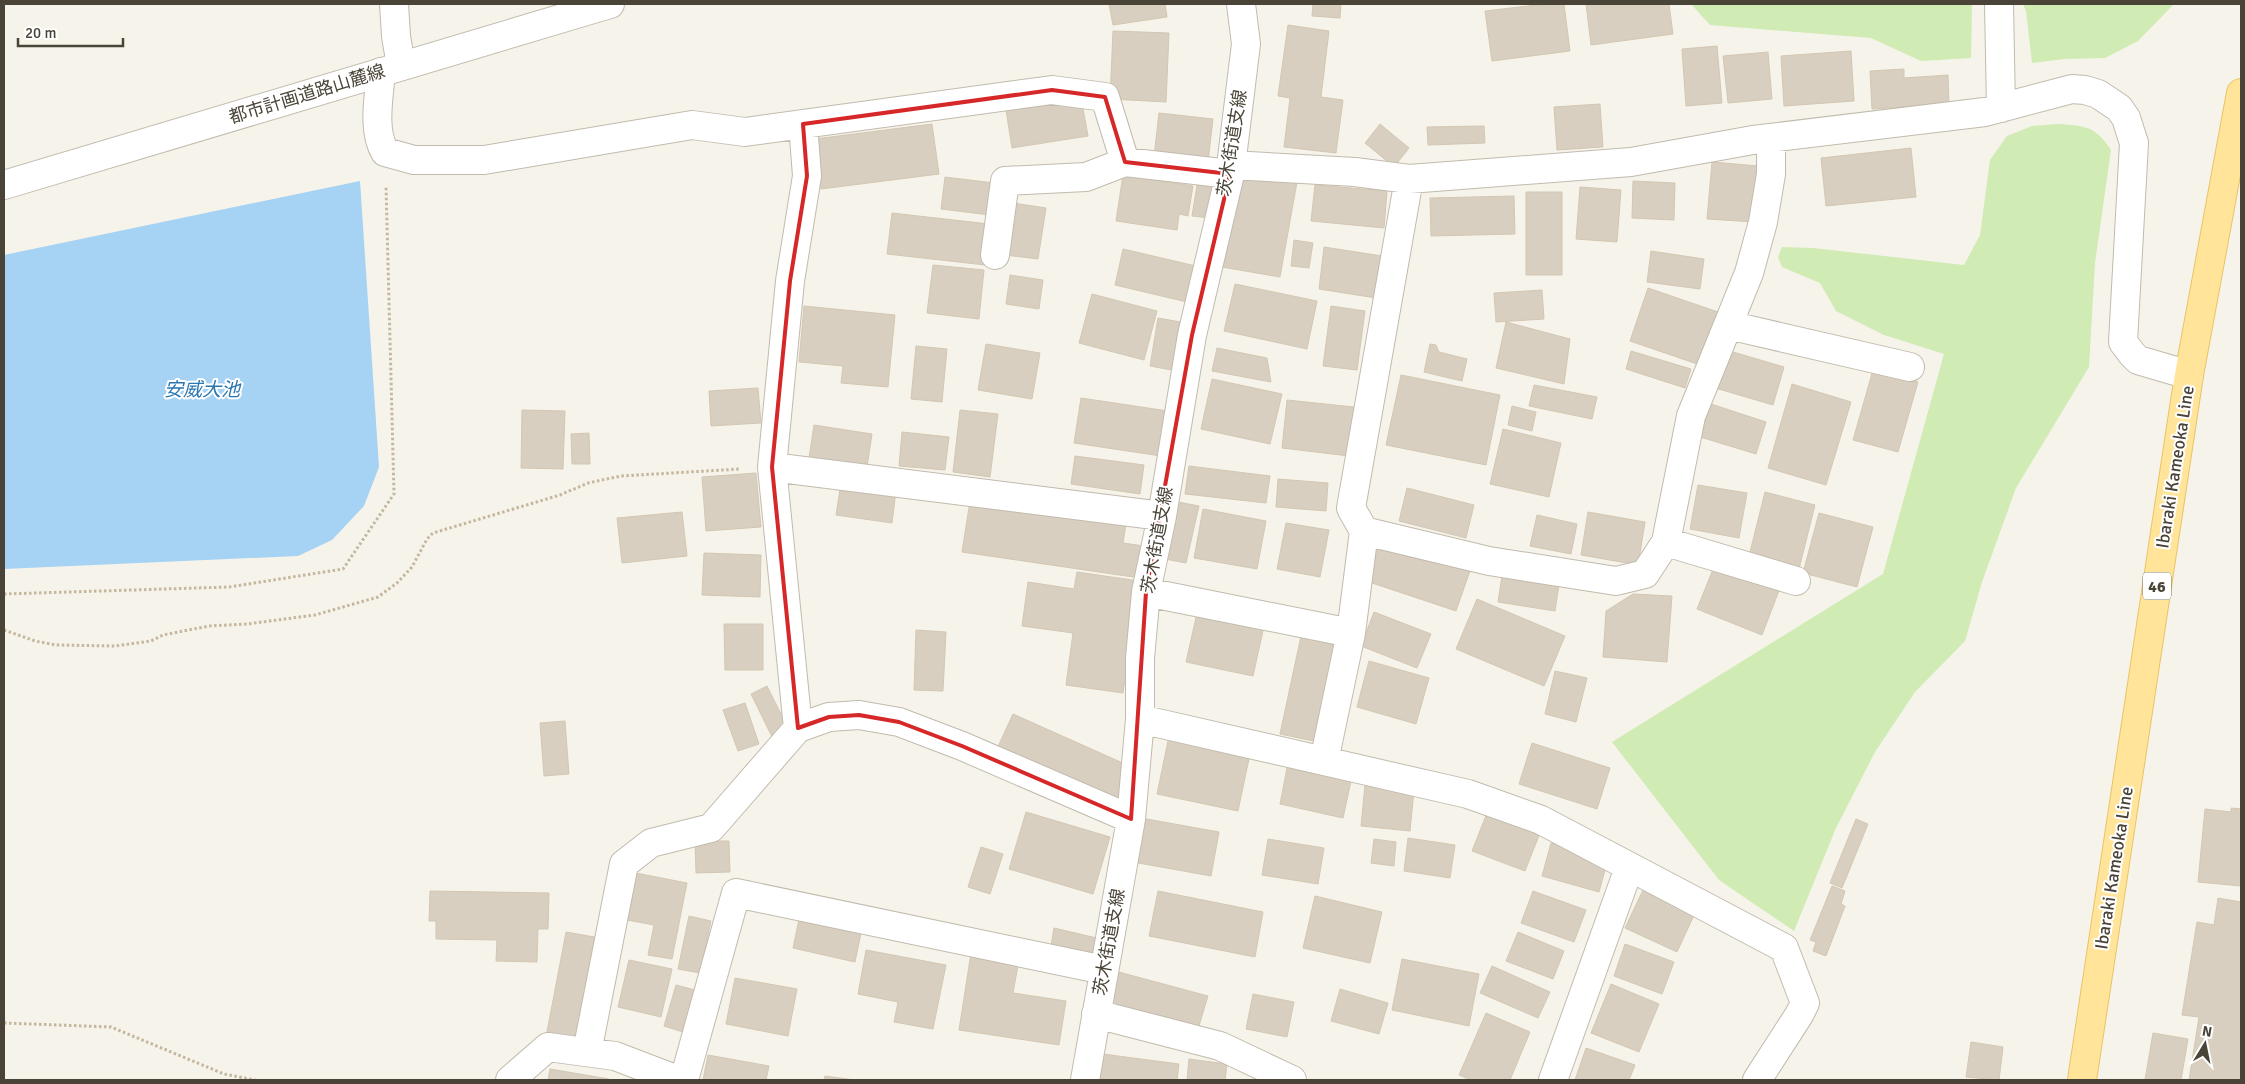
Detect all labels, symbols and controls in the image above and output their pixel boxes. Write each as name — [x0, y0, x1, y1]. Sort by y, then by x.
scale bar — [18, 15, 122, 47]
text: 20 m — [25, 24, 56, 42]
street label: 都市計画道路山麓線 — [226, 60, 388, 128]
street label: 茨木街道支線 — [1213, 88, 1251, 198]
water label: 安威大池 — [164, 378, 242, 402]
street label: Ibaraki Kameoka Line — [2151, 384, 2199, 550]
street label: 茨木街道支線 — [1137, 485, 1177, 595]
road number: 46 — [2143, 572, 2171, 600]
street label: Ibaraki Kameoka Line — [2090, 785, 2138, 951]
street label: 茨木街道支線 — [1089, 887, 1129, 997]
north arrow — [2180, 1019, 2230, 1069]
text: N — [2201, 1022, 2213, 1041]

